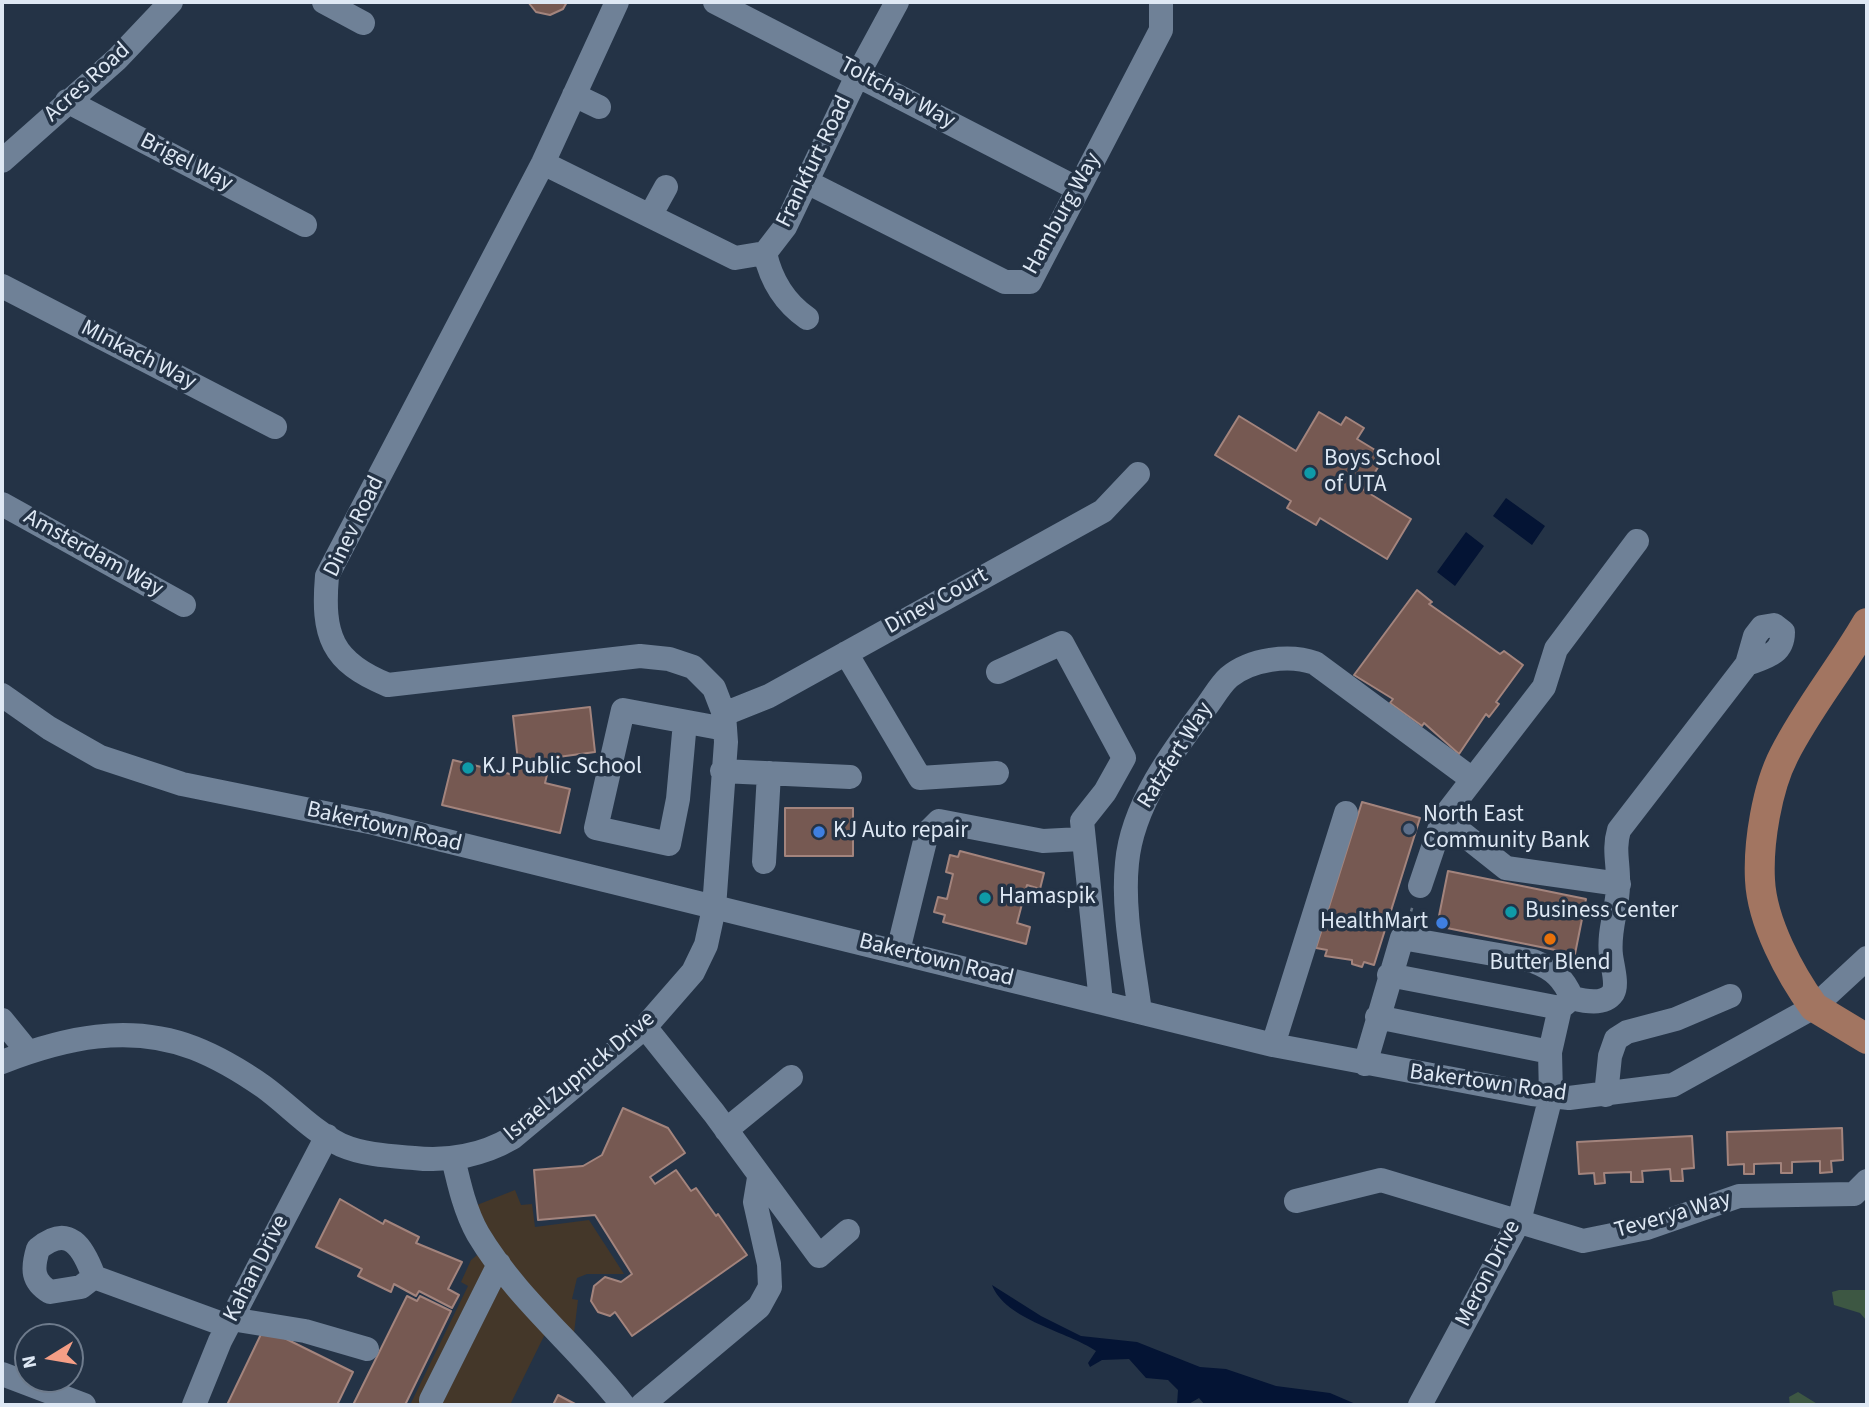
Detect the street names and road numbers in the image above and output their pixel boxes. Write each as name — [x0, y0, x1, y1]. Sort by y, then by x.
street label: Acres Road — [39, 37, 137, 129]
street label: Toltchav Way — [835, 52, 959, 136]
street label: Frankfurt Road — [771, 92, 859, 232]
street label: Brigel Way — [135, 128, 237, 198]
street label: Hamburg Way — [1018, 148, 1108, 280]
street label: MInkach Way — [76, 315, 200, 397]
street label: Dinev Road — [319, 472, 391, 582]
street label: Amsterdam Way — [18, 504, 168, 604]
street label: Dinev Court — [881, 563, 993, 641]
street label: Ratzfert Way — [1132, 698, 1220, 814]
street label: Bakertown Road — [304, 797, 464, 859]
street label: Bakertown Road — [856, 928, 1016, 994]
street label: Israel Zupnick Drive — [499, 1006, 661, 1148]
street label: Bakertown Road — [1408, 1059, 1568, 1109]
street label: Teverya Way — [1612, 1186, 1734, 1246]
street label: Kahan Drive — [218, 1211, 296, 1327]
street label: Meron Drive — [1451, 1216, 1527, 1332]

